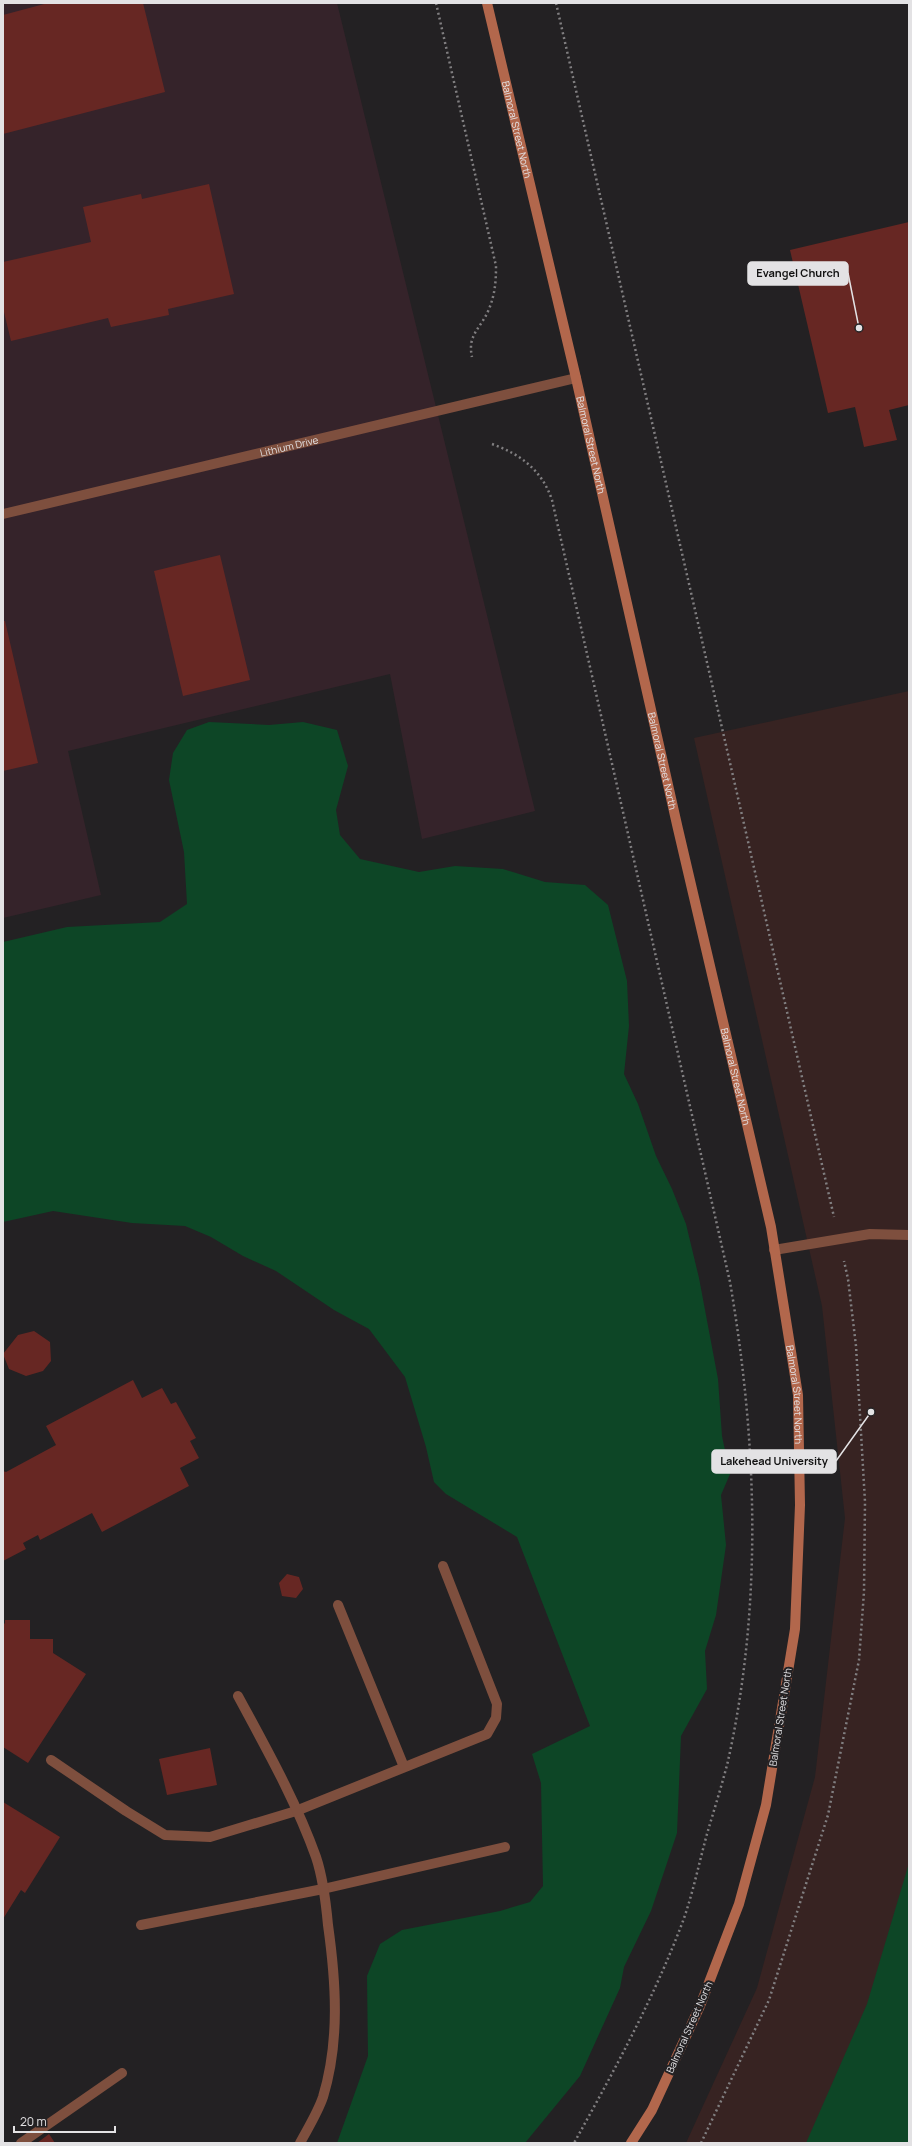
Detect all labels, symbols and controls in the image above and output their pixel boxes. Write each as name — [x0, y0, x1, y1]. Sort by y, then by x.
street label: Balmoral Street North — [499, 79, 535, 180]
callout: Evangel Church — [748, 262, 848, 285]
text: Evangel Church — [756, 265, 840, 280]
street label: Balmoral Street North — [573, 395, 609, 495]
street label: Lithium Drive — [258, 432, 320, 460]
street label: Balmoral Street North — [645, 711, 680, 811]
street label: Balmoral Street North — [718, 1026, 754, 1127]
street label: Balmoral Street North — [783, 1344, 806, 1444]
callout: Lakehead University — [712, 1450, 836, 1473]
text: Lakehead University — [720, 1453, 829, 1468]
street label: Balmoral Street North — [765, 1667, 795, 1767]
street label: Balmoral Street North — [662, 1979, 716, 2075]
scale bar — [14, 2108, 115, 2134]
text: 20 m — [20, 2113, 47, 2130]

